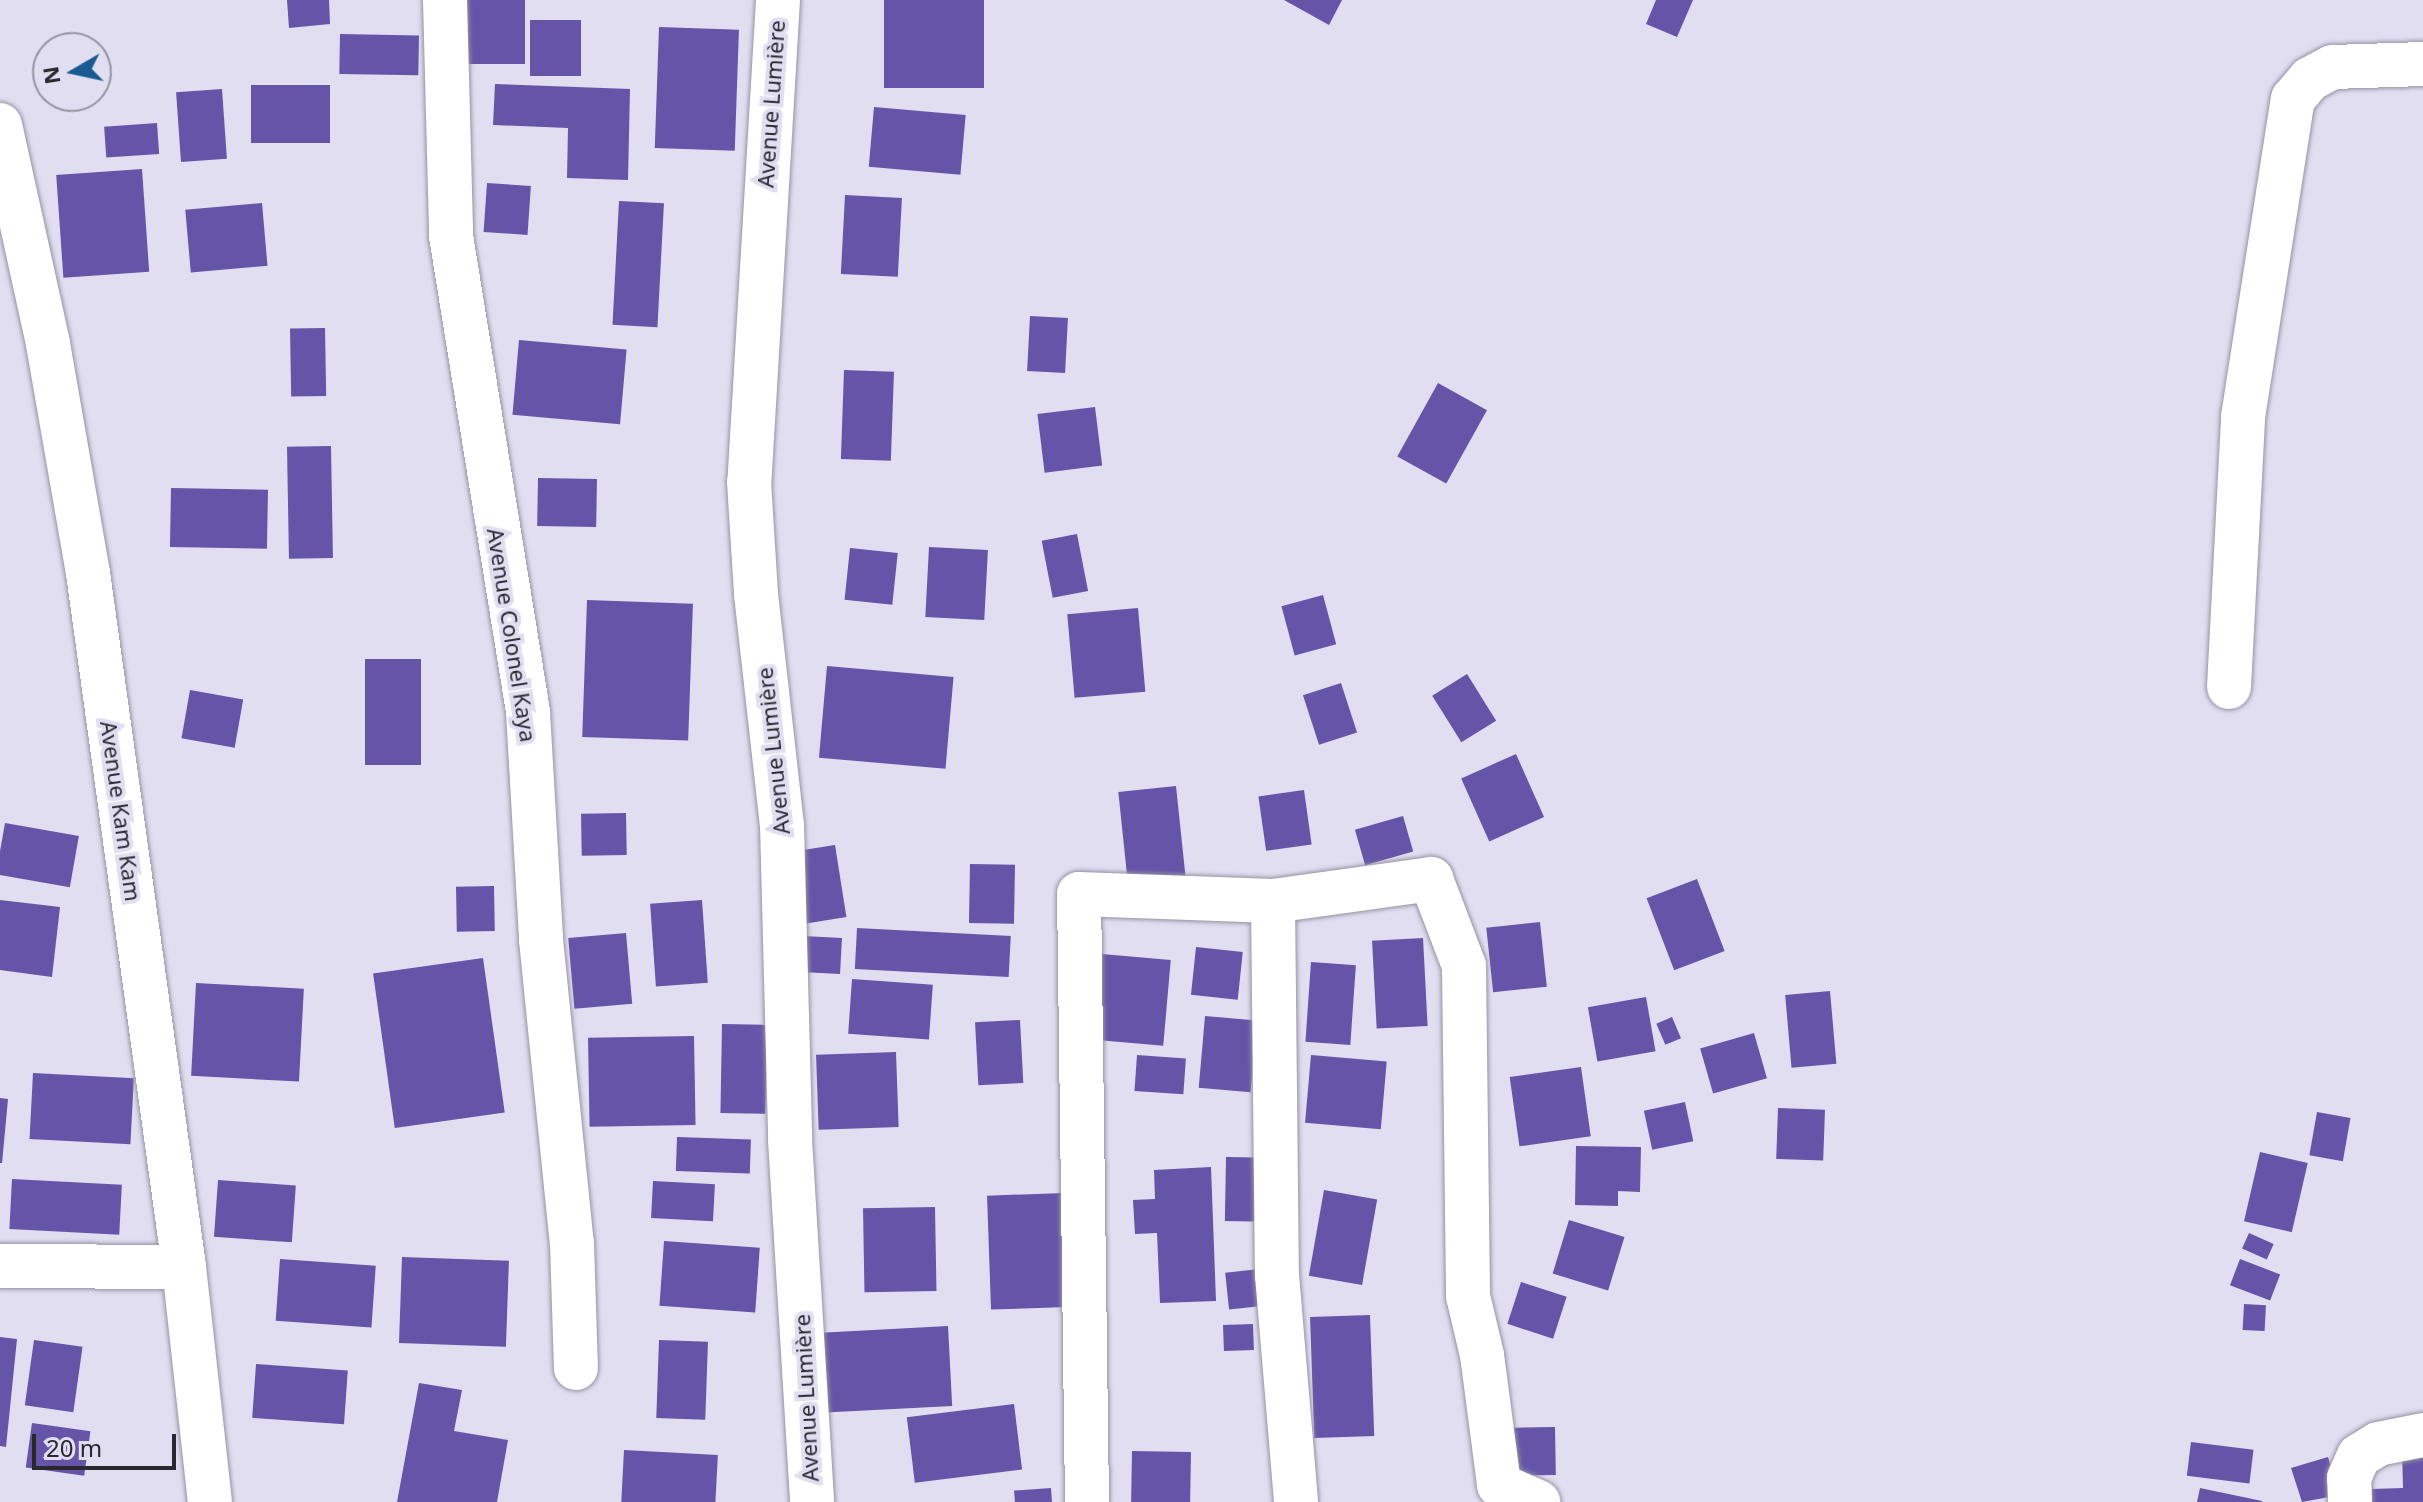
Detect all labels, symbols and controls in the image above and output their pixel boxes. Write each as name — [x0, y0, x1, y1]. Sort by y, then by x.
street label: Avenue Lumière — [752, 19, 790, 189]
north arrow — [32, 32, 112, 112]
text: N — [34, 64, 66, 87]
street label: Avenue Colonel Kaya — [482, 526, 542, 744]
street label: Avenue Lumière — [751, 666, 795, 836]
street label: Avenue Kam Kam — [95, 719, 147, 903]
street label: Avenue Lumière — [788, 1314, 824, 1482]
scale bar — [36, 1418, 180, 1468]
text: 20 m — [46, 1431, 102, 1464]

